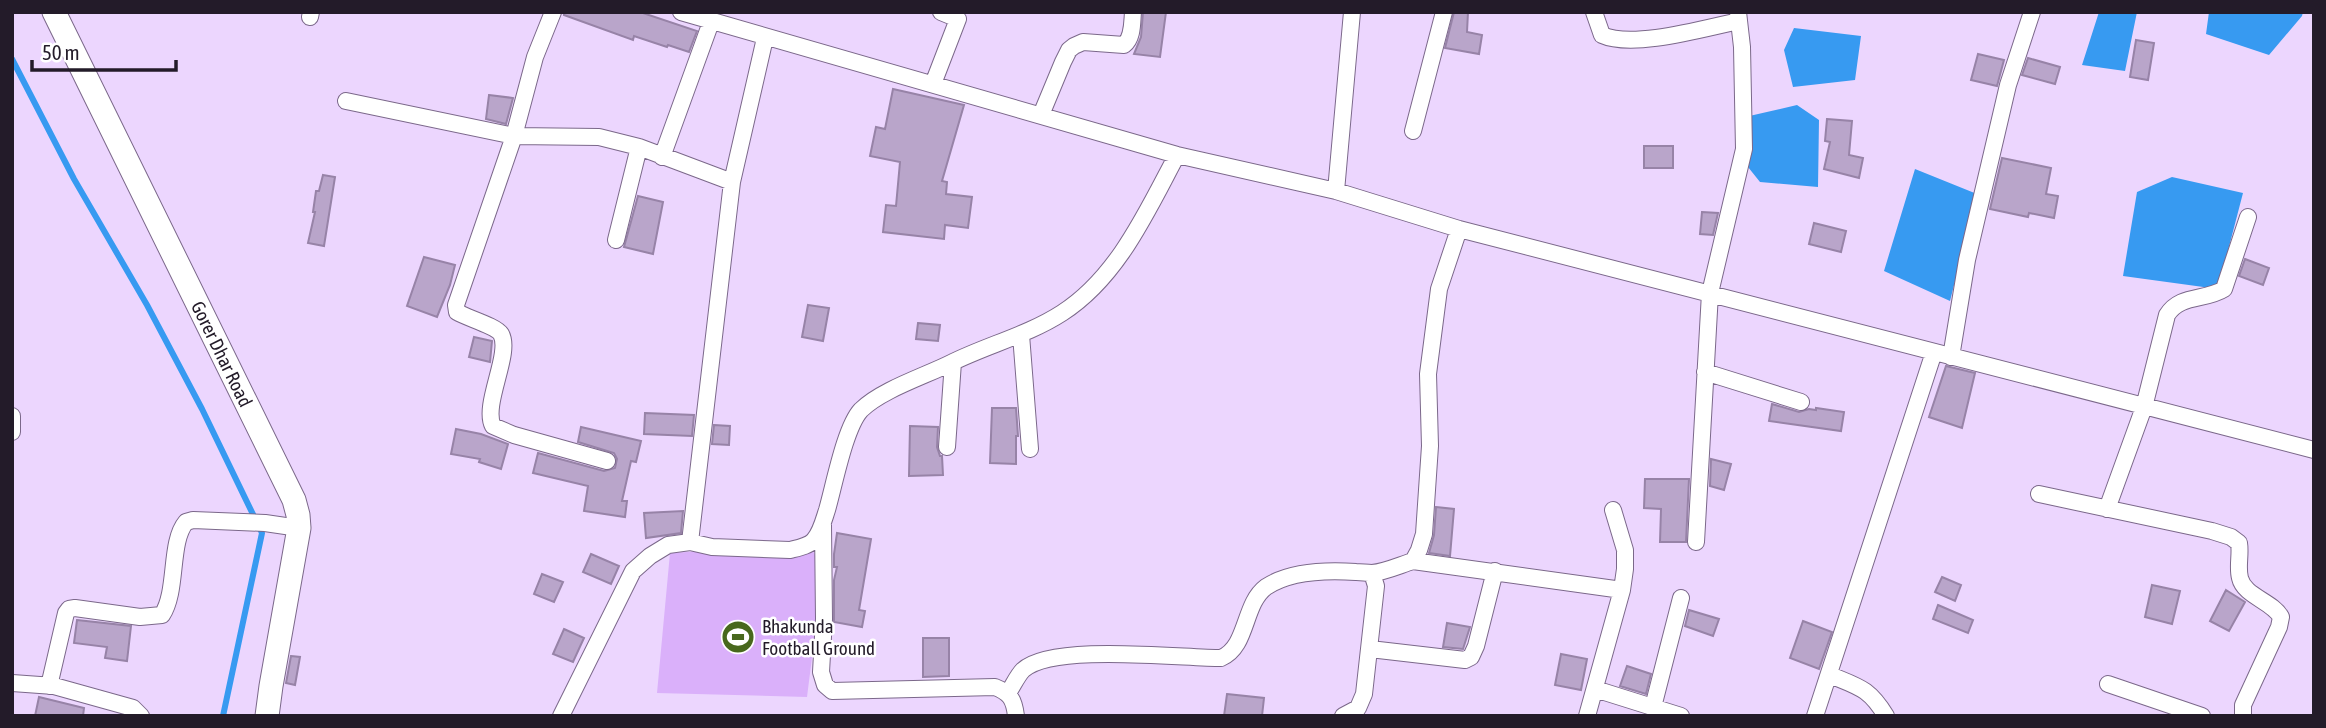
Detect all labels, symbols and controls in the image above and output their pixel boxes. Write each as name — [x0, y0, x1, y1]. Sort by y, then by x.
scale bar — [32, 28, 175, 72]
text: 50 m — [42, 40, 80, 64]
street label: Gorer Dhar Road — [187, 298, 257, 410]
place label: Bhakunda Football Ground — [762, 615, 875, 659]
sports icon: Bhakunda Football Ground — [719, 618, 757, 656]

